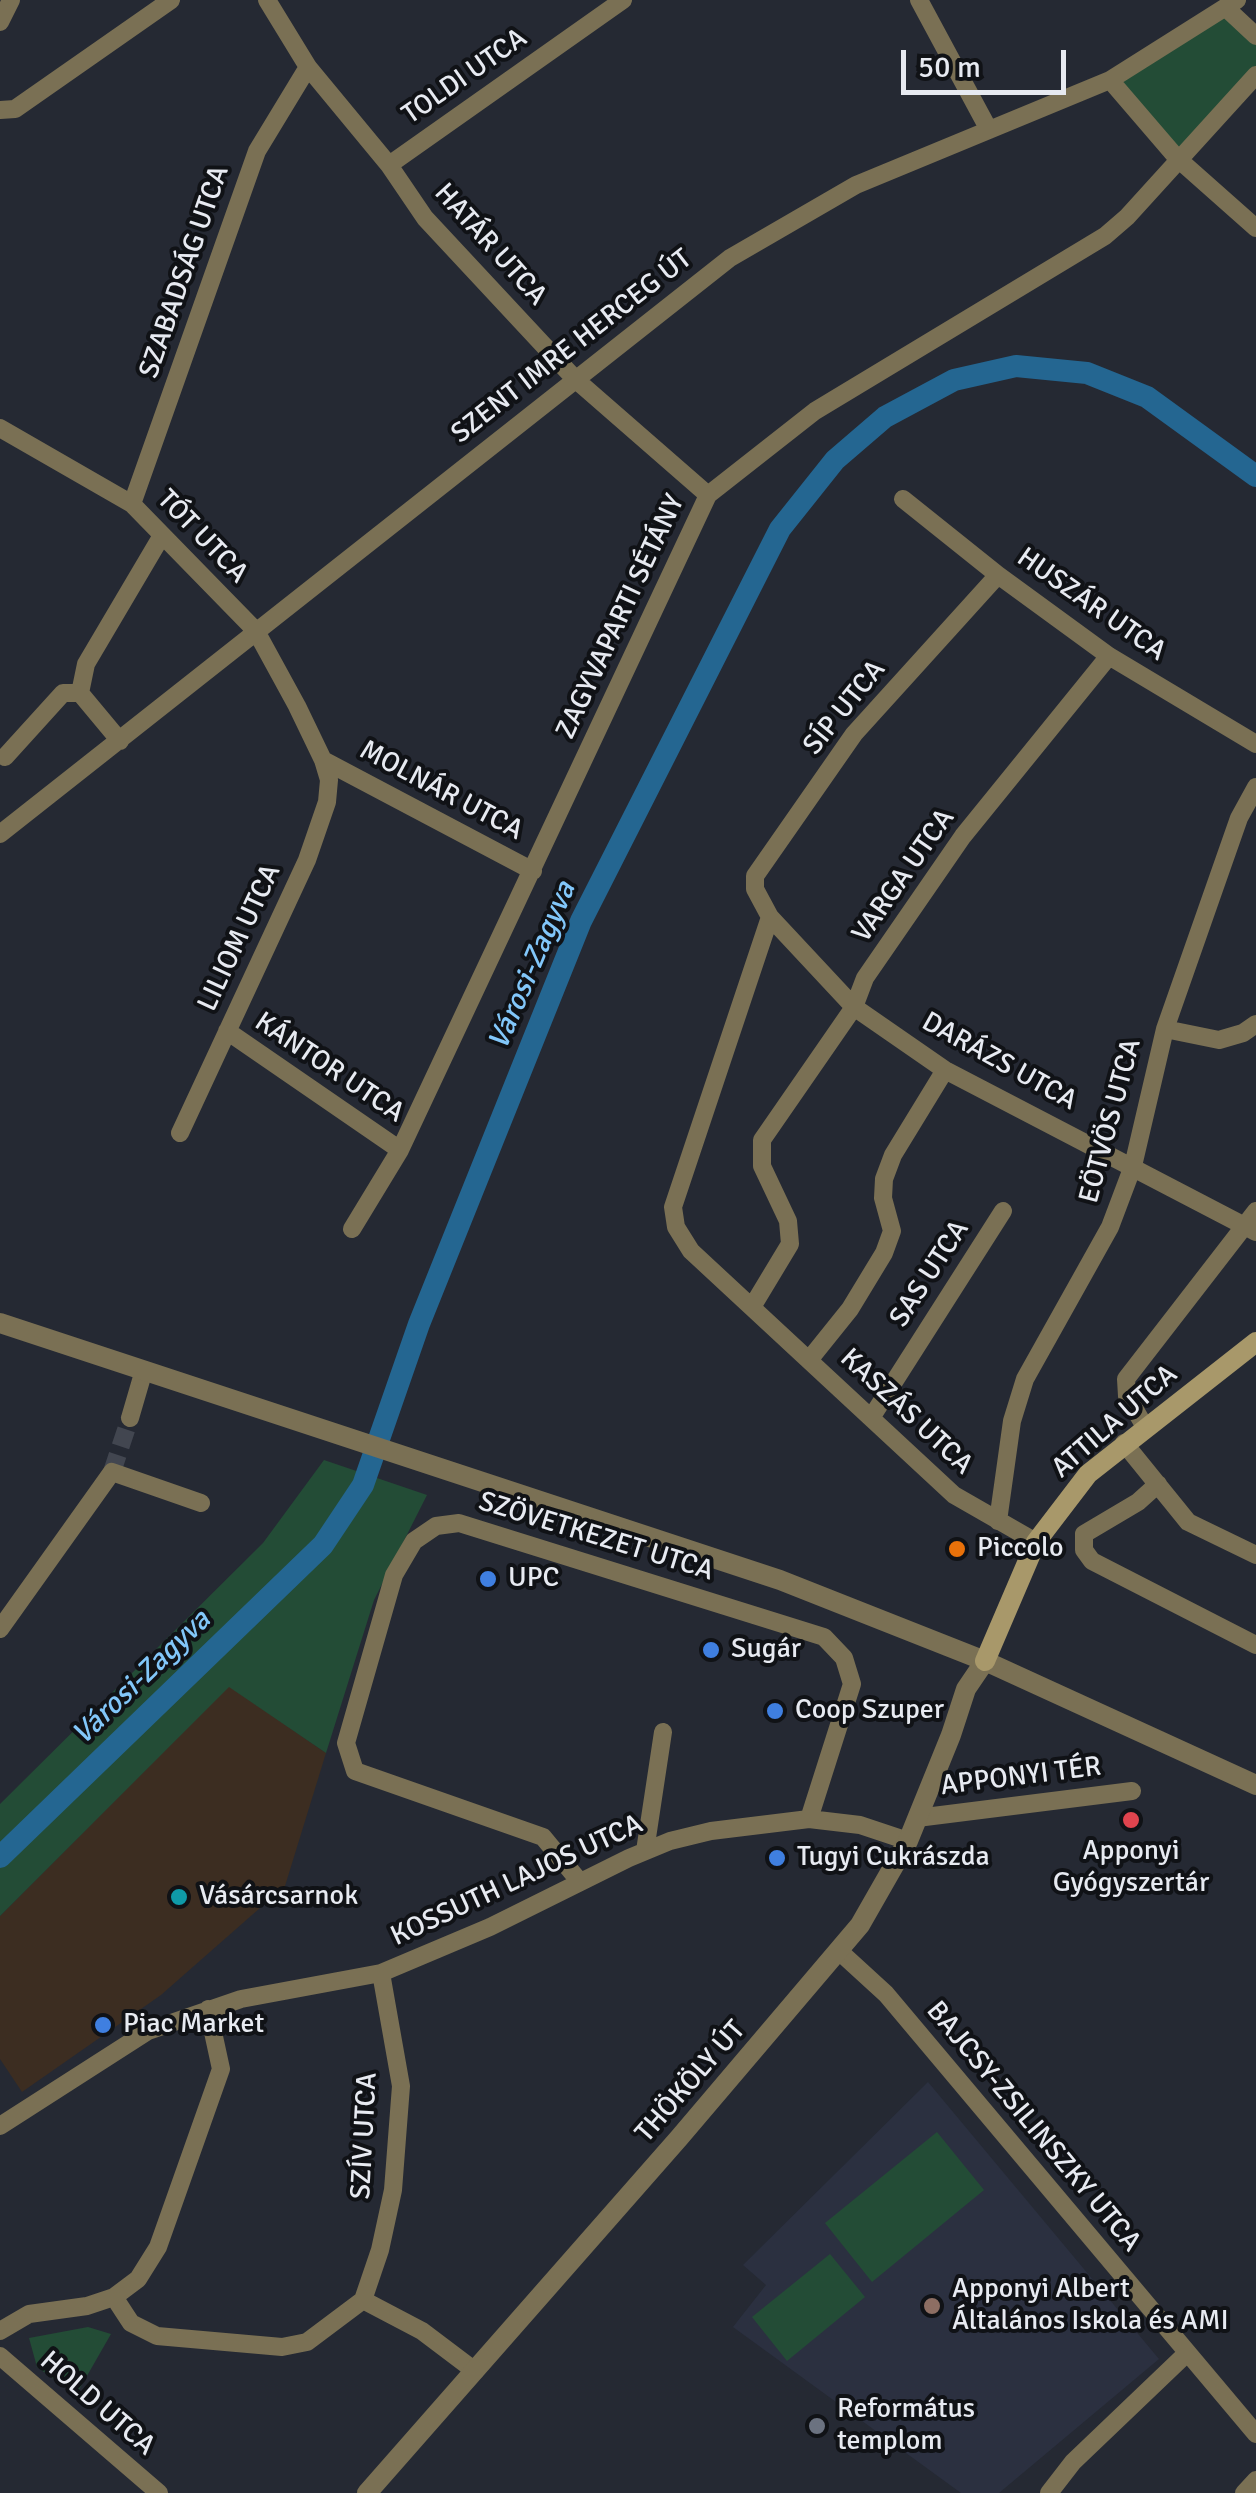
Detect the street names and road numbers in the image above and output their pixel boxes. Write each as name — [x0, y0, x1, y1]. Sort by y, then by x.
street label: TOLDI UTCA — [396, 22, 534, 132]
street label: SZABADSÁG UTCA — [133, 161, 237, 383]
street label: HATÁR UTCA — [427, 177, 553, 313]
street label: SZENT IMRE HERCEG ÚT — [445, 243, 699, 451]
street label: TÓT UTCA — [150, 483, 254, 591]
street label: ZAGYVAPARTI SÉTÁNY — [550, 489, 692, 745]
street label: HUSZÁR UTCA — [1010, 541, 1172, 669]
street label: SÍP UTCA — [797, 654, 893, 762]
street label: MOLNÁR UTCA — [354, 734, 528, 848]
street label: VARGA UTCA — [846, 803, 962, 949]
street label: LILIOM UTCA — [191, 859, 289, 1017]
street label: KÁNTOR UTCA — [248, 1006, 410, 1130]
street label: DARÁZS UTCA — [916, 1006, 1082, 1118]
street label: EÖTVÖS UTCA — [1073, 1035, 1149, 1207]
street label: SAS UTCA — [883, 1214, 977, 1334]
street label: KASZÁS UTCA — [833, 1342, 979, 1482]
street label: ATTILA UTCA — [1045, 1358, 1185, 1486]
street label: SZÖVETKEZET UTCA — [475, 1485, 717, 1589]
street label: APPONYI TÉR — [939, 1750, 1103, 1804]
street label: KOSSUTH LAJOS UTCA — [386, 1808, 648, 1954]
street label: BAJCSY-ZSILINSZKY UTCA — [919, 1995, 1147, 2259]
street label: THÖKÖLY ÚT — [629, 2014, 753, 2150]
street label: SZÍV UTCA — [345, 2072, 385, 2200]
street label: HOLD UTCA — [33, 2345, 161, 2463]

